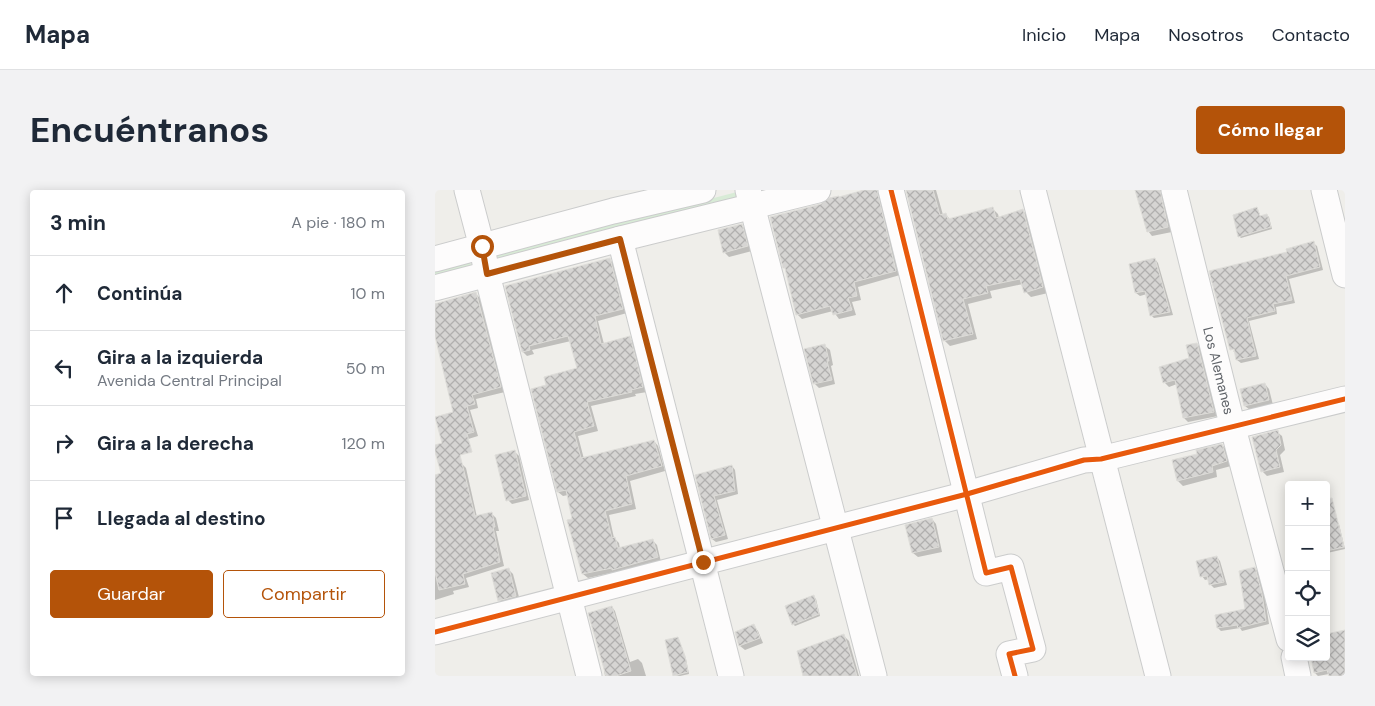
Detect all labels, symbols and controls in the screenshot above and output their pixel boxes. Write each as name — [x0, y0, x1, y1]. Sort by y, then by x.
text: Mapa — [25, 19, 90, 50]
text: Inicio — [1022, 23, 1066, 47]
text: Mapa — [1094, 23, 1140, 47]
text: Nosotros — [1168, 23, 1244, 47]
text: Contacto — [1272, 23, 1350, 47]
button: Cómo llegar — [1196, 106, 1345, 154]
text: Encuéntranos — [30, 107, 269, 153]
text: 3 min — [50, 209, 106, 237]
text: A pie · 180 m — [291, 212, 385, 233]
route start — [471, 235, 494, 258]
icon: ahead — [50, 279, 78, 307]
text: Continúa — [97, 281, 182, 306]
text: 10 m — [351, 283, 385, 304]
street label: Los Alemanes — [1199, 325, 1238, 416]
text: Gira a la izquierda — [97, 345, 263, 370]
icon: left — [50, 354, 78, 382]
text: 50 m — [346, 358, 385, 379]
text: Avenida Central Principal — [97, 370, 282, 391]
icon: right — [50, 429, 78, 457]
text: Gira a la derecha — [97, 431, 254, 456]
text: 120 m — [341, 433, 385, 454]
map controls — [1285, 481, 1330, 661]
button: + — [1285, 481, 1330, 526]
icon: arrive — [50, 504, 78, 532]
text: Llegada al destino — [97, 506, 266, 531]
button: − — [1285, 526, 1330, 571]
route end — [692, 551, 715, 574]
button: Guardar — [50, 570, 213, 618]
button: Compartir — [223, 570, 385, 618]
button: locate — [1285, 571, 1330, 616]
button: layers — [1285, 616, 1330, 661]

